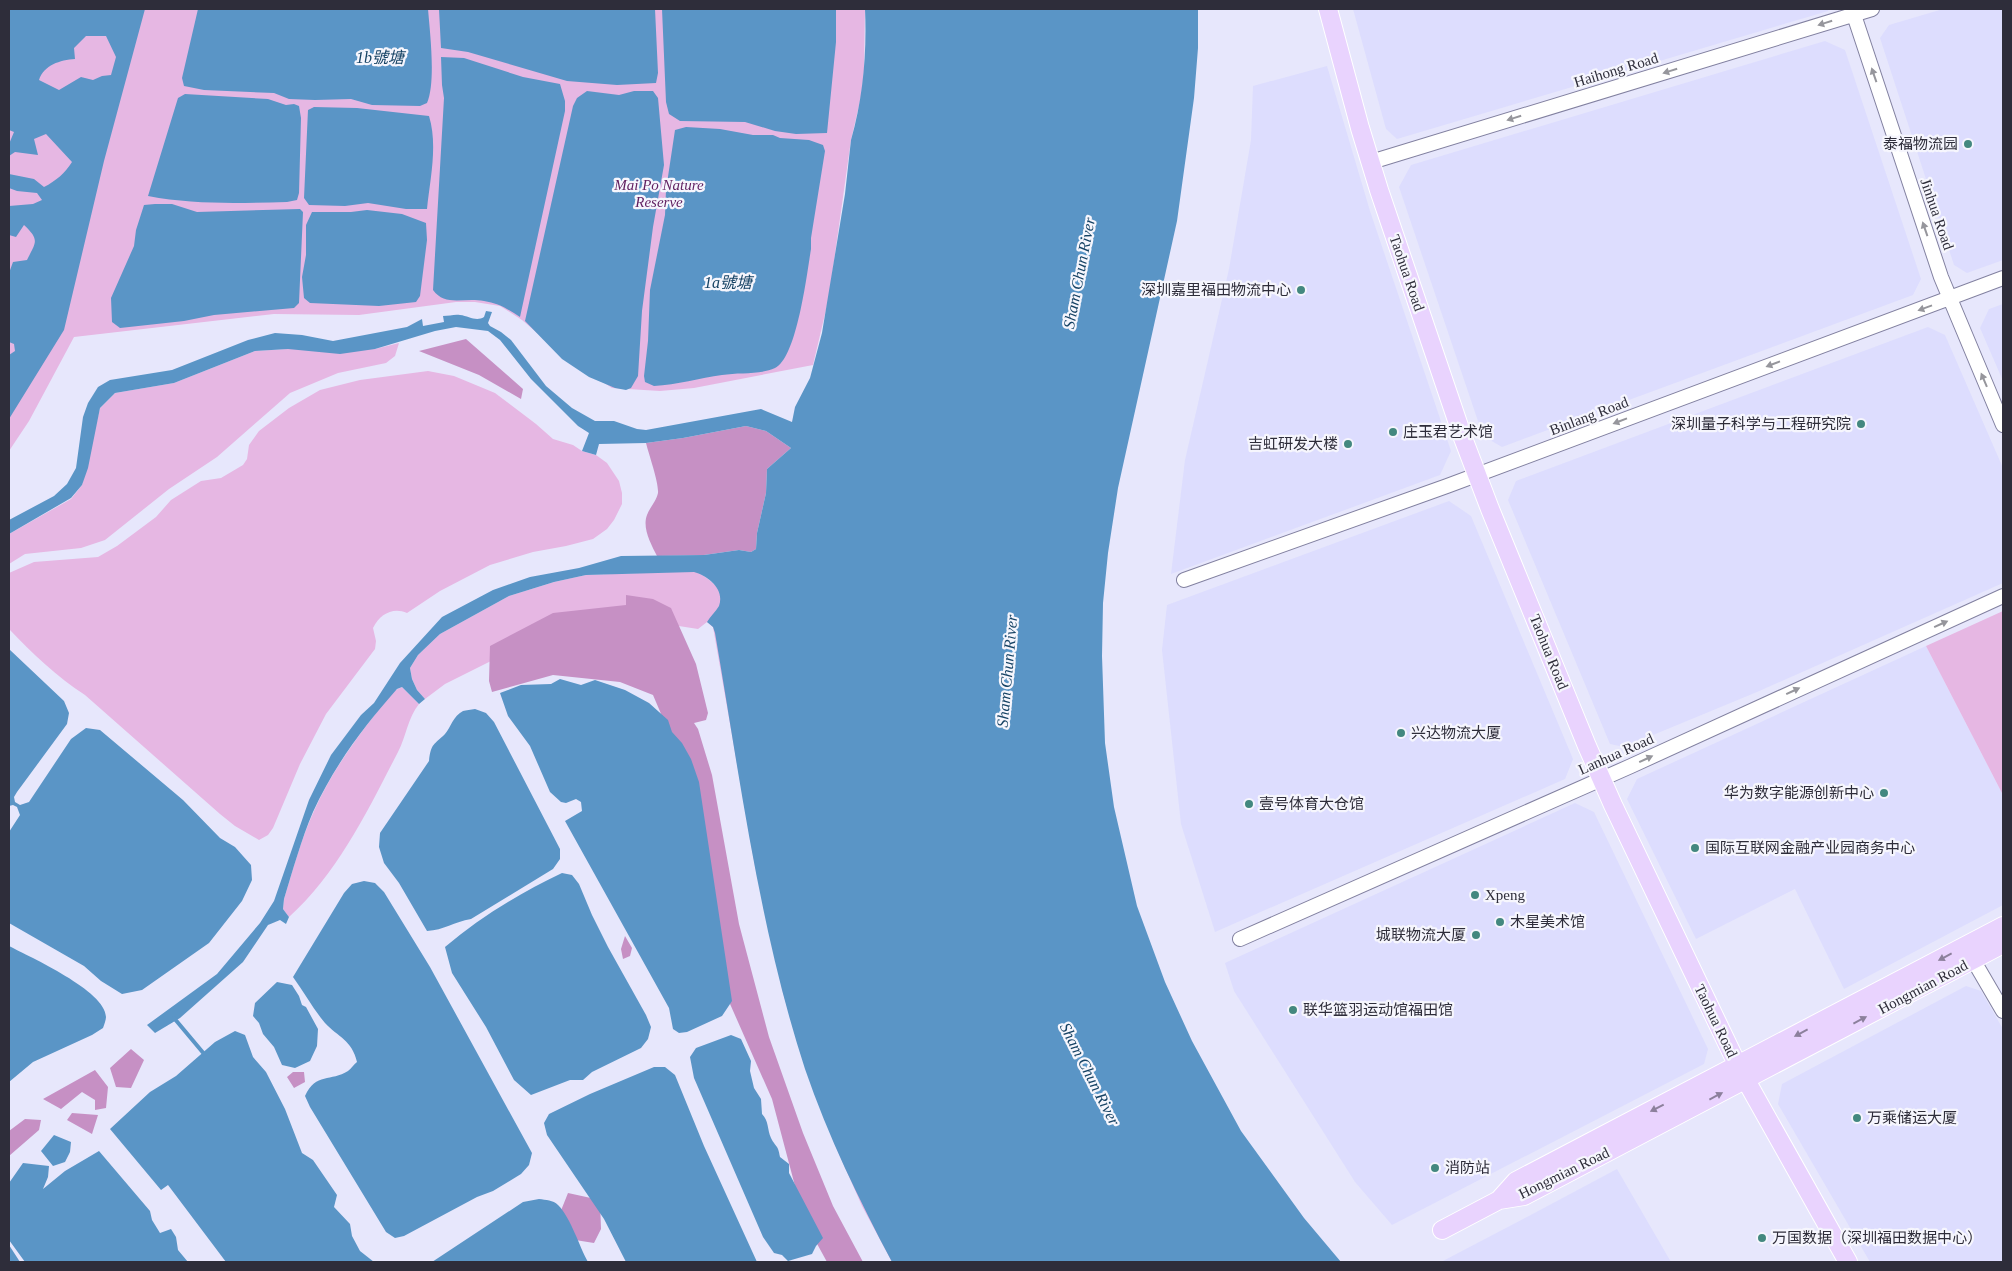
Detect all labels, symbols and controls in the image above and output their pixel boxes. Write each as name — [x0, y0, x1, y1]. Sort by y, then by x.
one-way arrow — [1817, 19, 1832, 27]
water label: 1b號塘 — [356, 49, 407, 66]
street label: Haihong Road — [1572, 49, 1660, 90]
one-way arrow — [1662, 67, 1677, 75]
one-way arrow — [1869, 67, 1877, 82]
one-way arrow — [1507, 115, 1522, 123]
place label: 泰福物流园 — [1883, 136, 1958, 152]
marker: 泰福物流园 — [1962, 138, 1974, 150]
street label: Jinhua Road — [1917, 176, 1957, 252]
park label: Mai Po Nature Reserve — [613, 177, 704, 210]
water label: Sham Chun River — [1060, 215, 1098, 330]
one-way arrow — [1921, 221, 1929, 236]
street label: Taohua Road — [1387, 233, 1428, 314]
water label: 1a號塘 — [704, 274, 755, 291]
place label: 深圳嘉里福田物流中心 — [1141, 282, 1291, 298]
marker: 深圳嘉里福田物流中心 — [1295, 284, 1307, 296]
one-way arrow — [1918, 304, 1932, 312]
one-way arrow — [1765, 361, 1780, 369]
one-way arrow — [1979, 373, 1987, 388]
street label: Binlang Road — [1547, 393, 1631, 438]
place label: 深圳量子科学与工程研究院 — [1671, 416, 1851, 432]
one-way arrow — [1613, 418, 1628, 425]
marker: 深圳量子科学与工程研究院 — [1855, 418, 1867, 430]
place label: 庄玉君艺术馆 — [1403, 424, 1493, 440]
marker: 庄玉君艺术馆 — [1387, 426, 1399, 438]
place label: 吉虹研发大楼 — [1248, 436, 1338, 452]
marker: 吉虹研发大楼 — [1342, 438, 1354, 450]
street label: Taohua Road — [1527, 612, 1571, 692]
water label: Sham Chun River — [994, 613, 1020, 728]
one-way arrow — [1934, 619, 1948, 627]
one-way arrow — [1786, 687, 1800, 695]
place label: 兴达物流大厦 — [1411, 725, 1501, 741]
marker: 兴达物流大厦 — [1395, 727, 1407, 739]
street label: Lanhua Road — [1576, 730, 1656, 778]
one-way arrow — [1639, 754, 1653, 762]
place label: 华为数字能源创新中心 — [1724, 784, 1874, 801]
marker: 华为数字能源创新中心 — [1878, 787, 1890, 799]
place label: 壹号体育大仓馆 — [1259, 796, 1364, 812]
marker: 壹号体育大仓馆 — [1243, 798, 1255, 810]
place label: 国际互联网金融产业园商务中心 — [1705, 840, 1915, 856]
marker: 国际互联网金融产业园商务中心 — [1689, 842, 1701, 854]
place label: Xpeng — [1485, 887, 1525, 903]
marker: Xpeng — [1469, 889, 1481, 901]
place label: 木星美术馆 — [1510, 914, 1585, 930]
marker: 木星美术馆 — [1494, 916, 1506, 928]
place label: 城联物流大厦 — [1376, 927, 1466, 943]
marker: 城联物流大厦 — [1470, 929, 1482, 941]
one-way arrow — [1937, 953, 1952, 961]
street label: Hongmian Road — [1876, 957, 1971, 1017]
street label: Taohua Road — [1691, 982, 1741, 1061]
place label: 联华篮羽运动馆福田馆 — [1303, 1001, 1453, 1018]
marker: 联华篮羽运动馆福田馆 — [1287, 1004, 1299, 1016]
one-way arrow — [1852, 1016, 1867, 1024]
water label: Sham Chun River — [1057, 1020, 1124, 1129]
one-way arrow — [1794, 1029, 1808, 1037]
one-way arrow — [1708, 1092, 1723, 1100]
one-way arrow — [1650, 1104, 1664, 1112]
place label: 万乘储运大厦 — [1867, 1110, 1957, 1126]
marker: 万乘储运大厦 — [1851, 1112, 1863, 1124]
street label: Hongmian Road — [1516, 1144, 1612, 1202]
place label: 消防站 — [1445, 1160, 1490, 1176]
marker: 消防站 — [1429, 1162, 1441, 1174]
place label: 万国数据（深圳福田数据中心） — [1772, 1230, 1982, 1246]
marker: 万国数据（深圳福田数据中心） — [1756, 1232, 1768, 1244]

